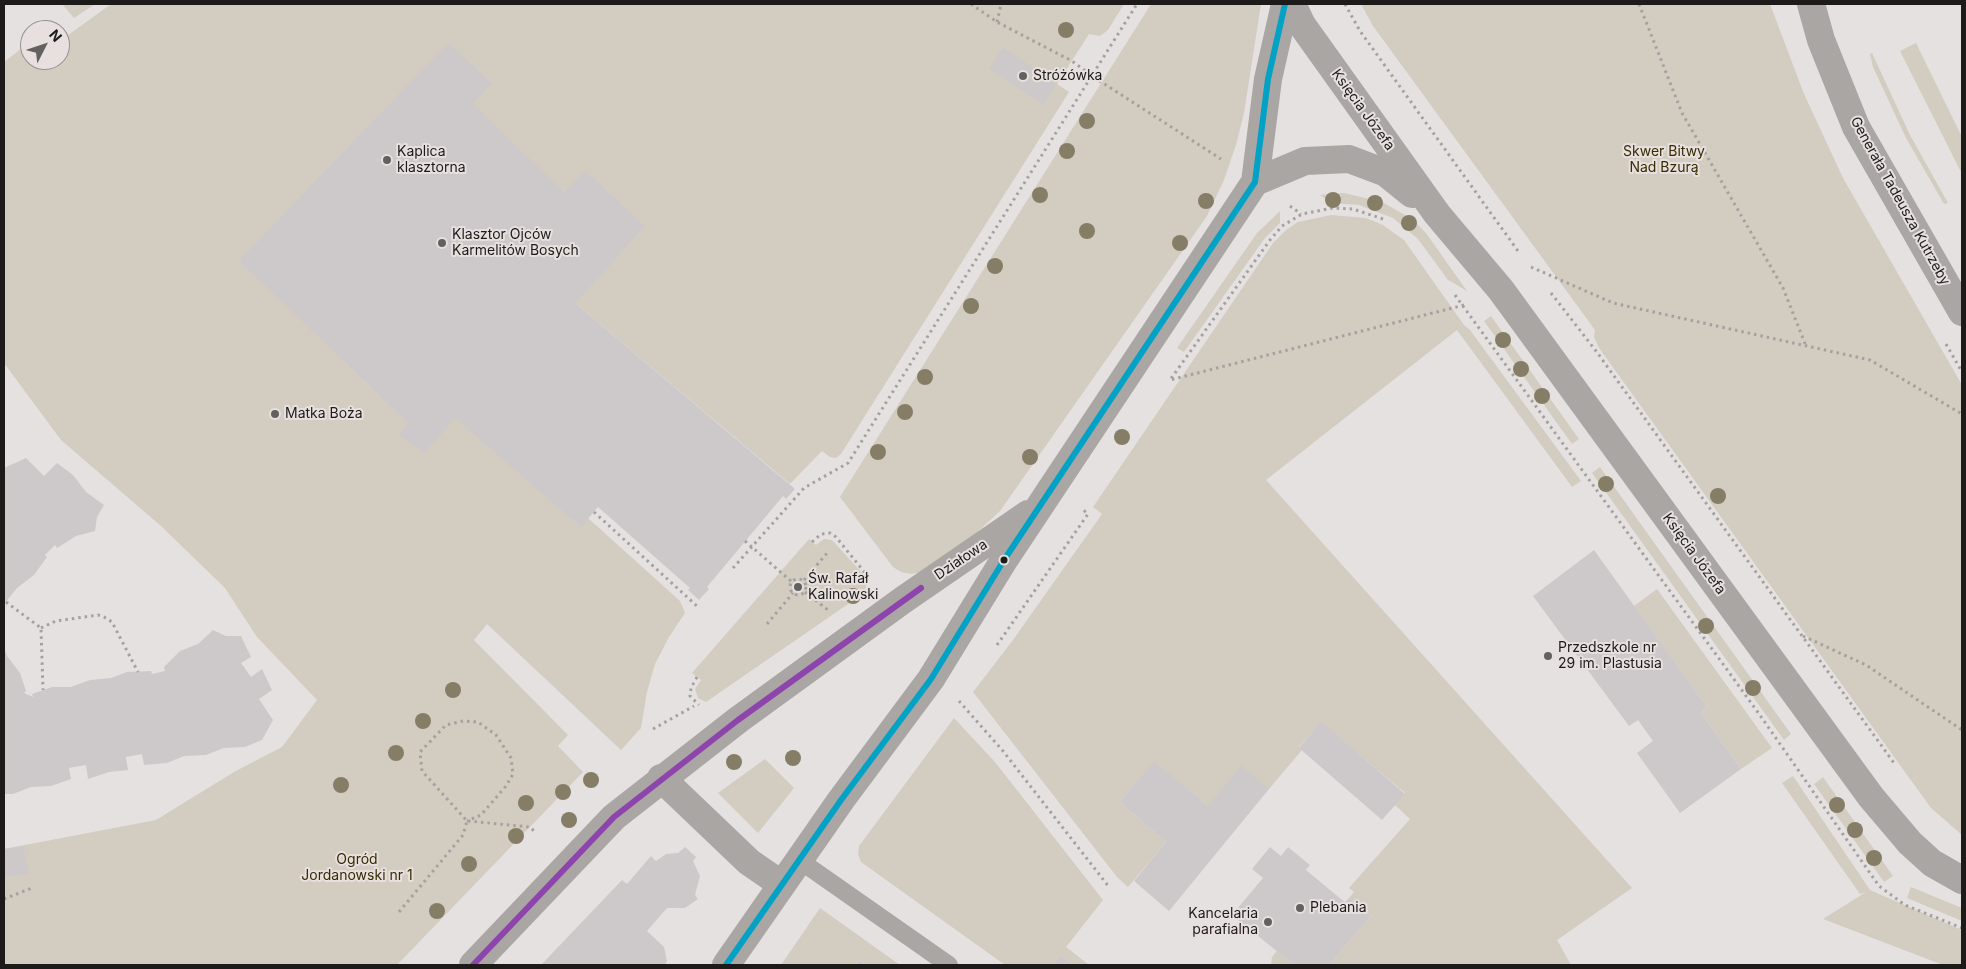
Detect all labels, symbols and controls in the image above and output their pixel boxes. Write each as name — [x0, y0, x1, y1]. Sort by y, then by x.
north arrow — [20, 20, 70, 70]
text: N — [46, 26, 66, 45]
street label: Księcia Józefa — [1328, 66, 1398, 154]
place label: Stróżówka — [1033, 68, 1102, 84]
marker: Stróżówka — [1017, 70, 1029, 82]
street label: Generała Tadeusza Kutrzeby — [1847, 114, 1953, 288]
place label: Kaplica klasztorna — [397, 144, 466, 176]
park label: Skwer Bitwy Nad Bzurą — [1623, 144, 1705, 176]
marker: Kaplica klasztorna — [381, 154, 393, 166]
place label: Klasztor Ojców Karmelitów Bosych — [452, 227, 579, 260]
marker: Klasztor Ojców Karmelitów Bosych — [436, 237, 448, 249]
place label: Matka Boża — [285, 406, 363, 422]
marker: Matka Boża — [269, 408, 281, 420]
street label: Księcia Józefa — [1659, 510, 1729, 598]
street label: Działowa — [931, 536, 991, 584]
unlabelled marker — [999, 555, 1009, 565]
place label: Św. Rafał Kalinowski — [808, 571, 878, 604]
marker: Św. Rafał Kalinowski — [792, 581, 804, 593]
place label: Przedszkole nr 29 im. Plastusia — [1558, 640, 1662, 672]
marker: Przedszkole nr 29 im. Plastusia — [1542, 650, 1554, 662]
park label: Ogród Jordanowski nr 1 — [301, 852, 413, 884]
place label: Plebania — [1310, 900, 1367, 916]
marker: Plebania — [1294, 902, 1306, 914]
place label: Kancelaria parafialna — [1188, 906, 1258, 939]
marker: Kancelaria parafialna — [1262, 916, 1274, 928]

